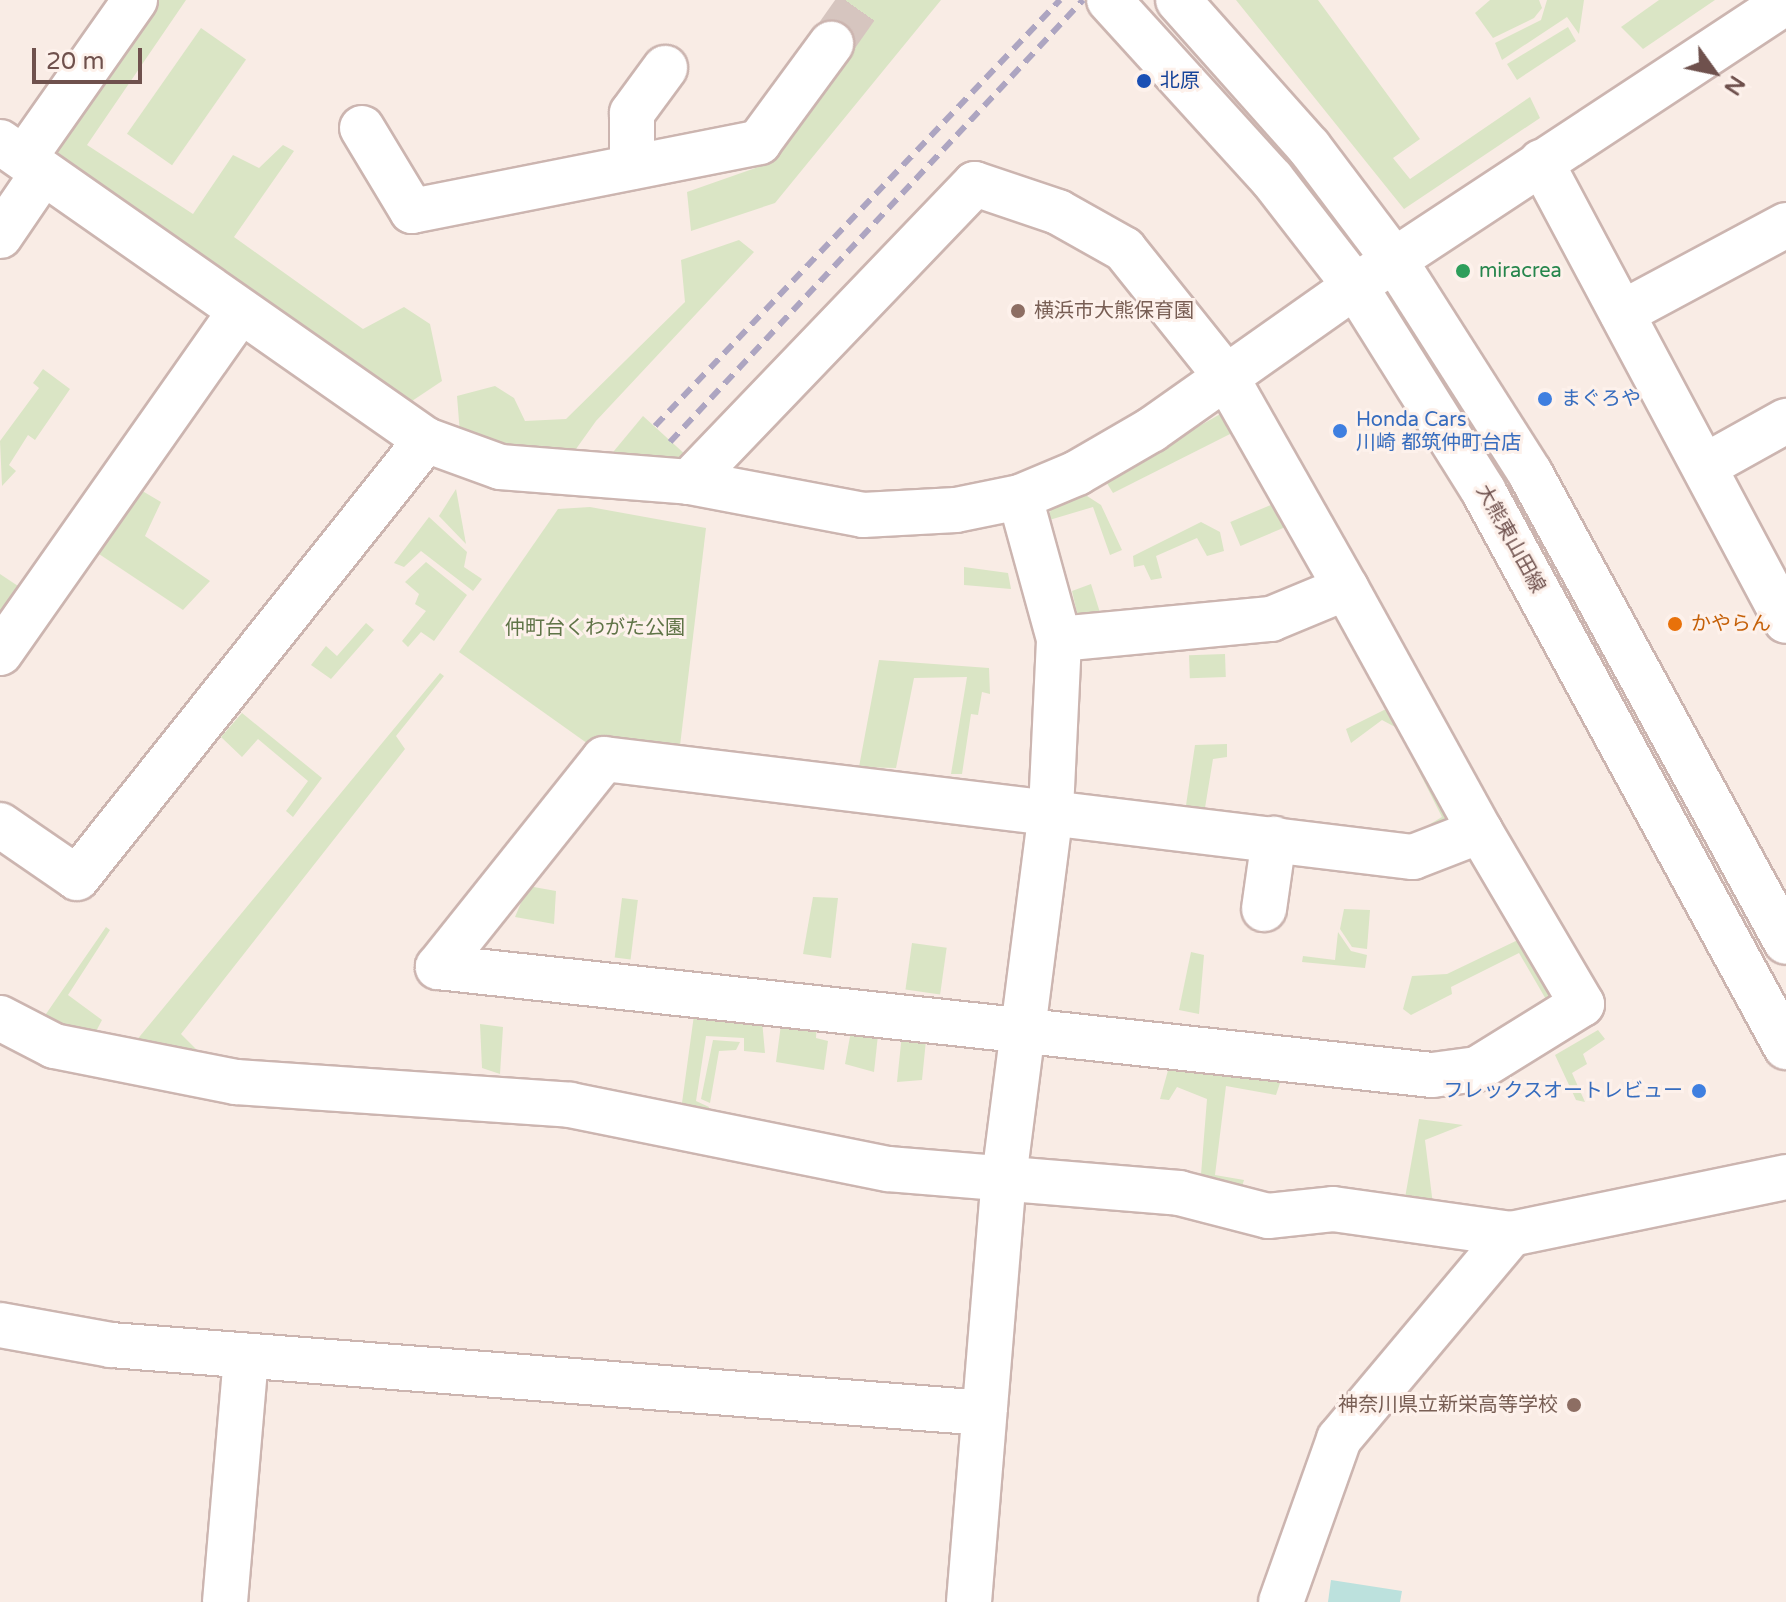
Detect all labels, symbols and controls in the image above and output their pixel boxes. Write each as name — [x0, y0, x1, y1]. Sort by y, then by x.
scale bar — [36, 32, 146, 82]
north arrow — [1674, 32, 1754, 112]
text: 20 m — [46, 47, 104, 76]
place label: 北原 — [1160, 69, 1200, 93]
text: N — [1718, 71, 1750, 100]
marker: 北原 — [1135, 72, 1153, 90]
place label: miracrea — [1479, 259, 1562, 283]
marker: miracrea — [1454, 262, 1472, 280]
place label: 横浜市大熊保育園 — [1034, 299, 1194, 323]
marker: 横浜市大熊保育園 — [1009, 302, 1027, 320]
place label: まぐろや — [1561, 387, 1641, 411]
marker: まぐろや — [1536, 390, 1554, 408]
place label: Honda Cars 川崎 都筑仲町台店 — [1356, 408, 1521, 455]
marker: Honda Cars 川崎 都筑仲町台店 — [1331, 422, 1349, 440]
street label: 大熊東山田線 — [1470, 481, 1550, 597]
place label: かやらん — [1691, 612, 1771, 636]
marker: かやらん — [1666, 615, 1684, 633]
park label: 仲町台くわがた公園 — [505, 616, 685, 640]
place label: フレックスオートレビュー — [1443, 1079, 1683, 1103]
marker: フレックスオートレビュー — [1690, 1082, 1708, 1100]
place label: 神奈川県立新栄高等学校 — [1338, 1393, 1558, 1417]
marker: 神奈川県立新栄高等学校 — [1565, 1396, 1583, 1414]

